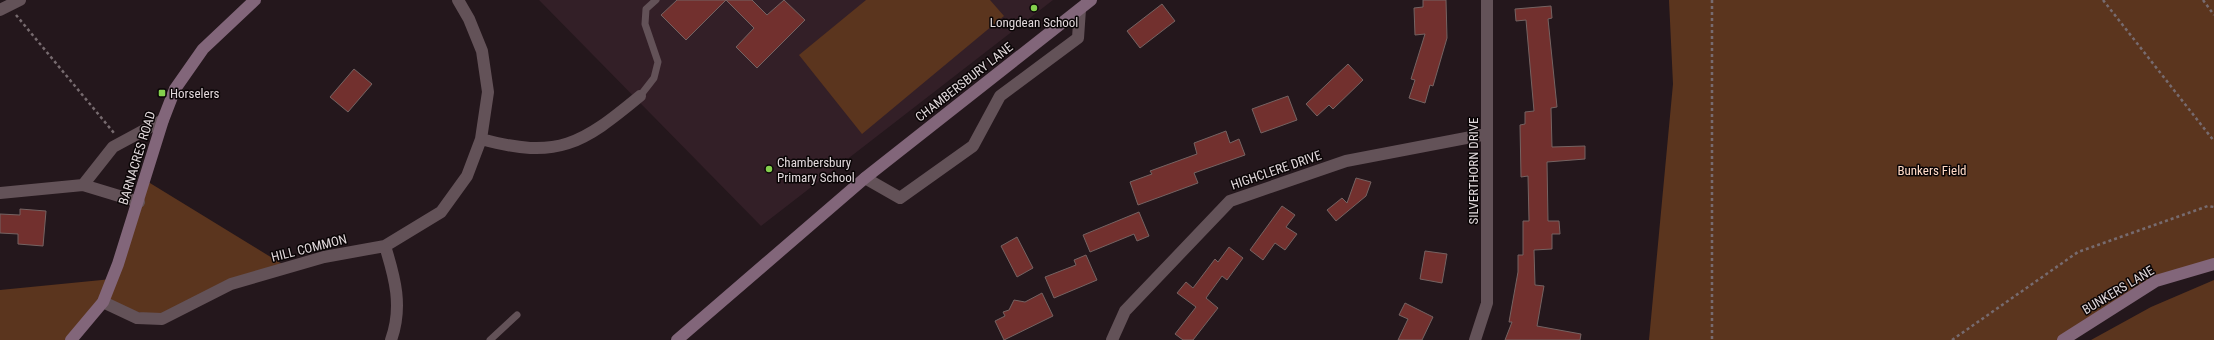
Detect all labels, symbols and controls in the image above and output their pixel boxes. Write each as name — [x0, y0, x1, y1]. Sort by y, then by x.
marker: Longdean School — [1029, 3, 1039, 13]
place label: Longdean School — [990, 15, 1078, 30]
street label: CHAMBERSBURY LANE — [912, 39, 1016, 125]
place label: Horselers — [170, 86, 220, 101]
marker: Horselers — [157, 88, 167, 98]
street label: BARNACRES ROAD — [116, 109, 158, 207]
street label: SILVERTHORN DRIVE — [1466, 117, 1481, 225]
street label: HIGHCLERE DRIVE — [1229, 147, 1323, 193]
place label: Chambersbury Primary School — [777, 155, 855, 185]
park label: Bunkers Field — [1897, 163, 1967, 178]
marker: Chambersbury Primary School — [764, 164, 774, 174]
street label: HILL COMMON — [270, 231, 348, 265]
street label: BUNKERS LANE — [2079, 263, 2157, 317]

